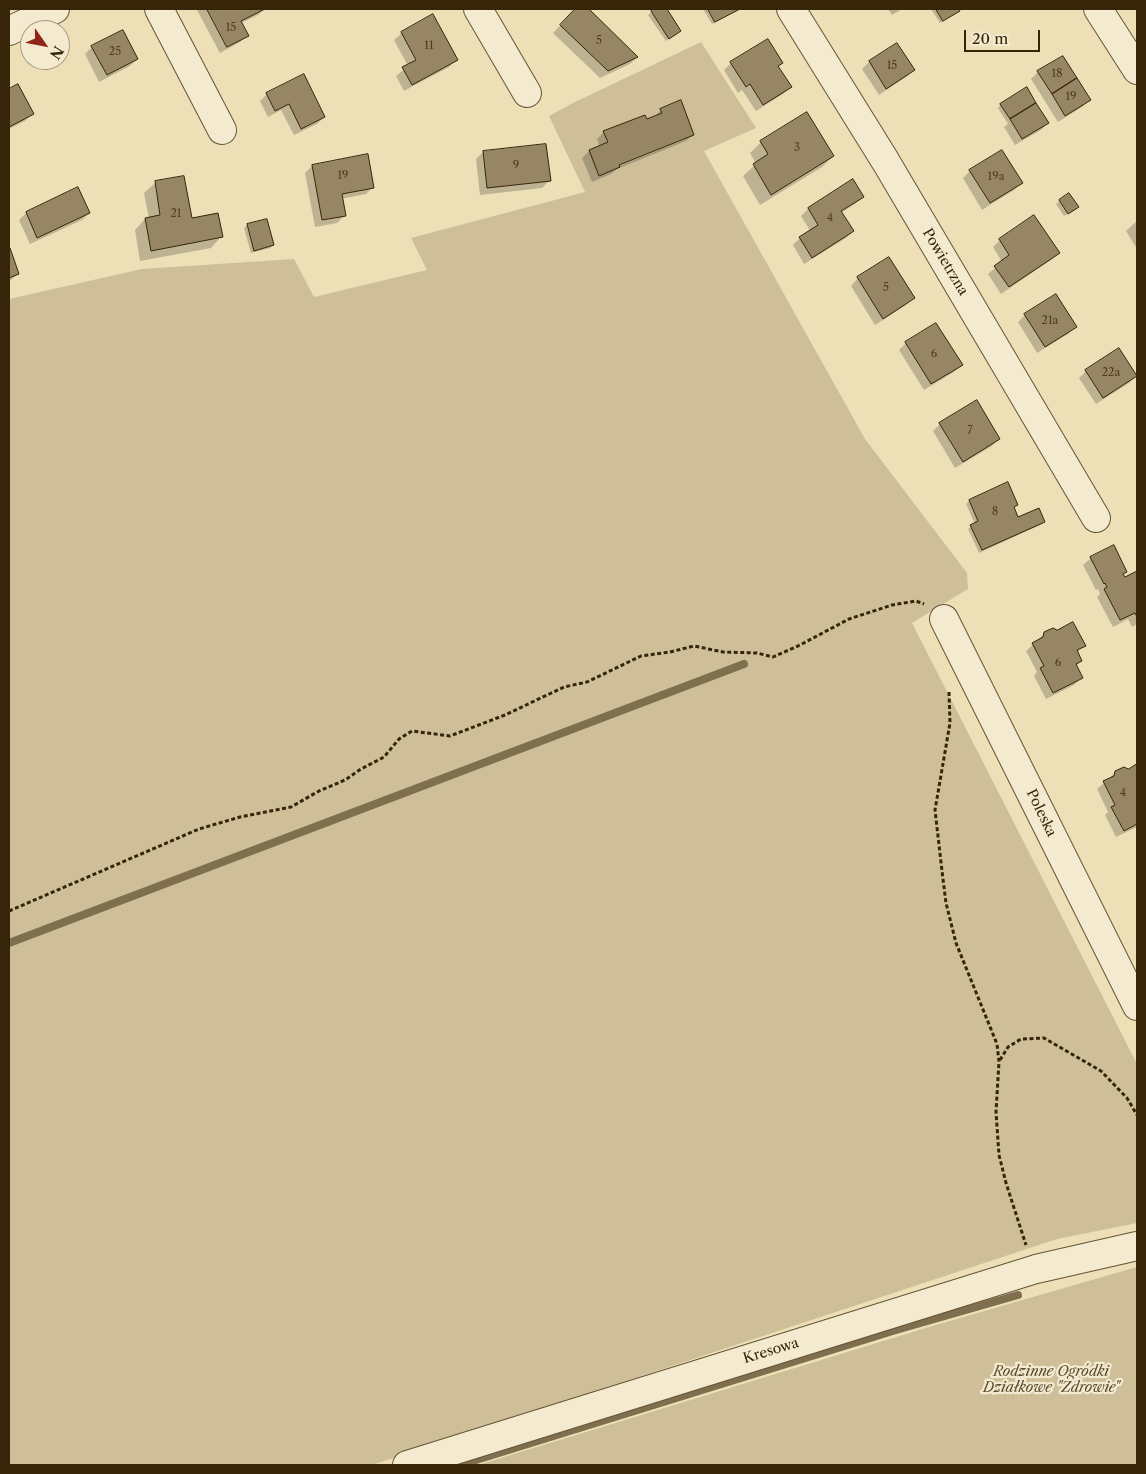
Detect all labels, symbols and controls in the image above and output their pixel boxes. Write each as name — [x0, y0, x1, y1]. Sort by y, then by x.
north arrow — [20, 20, 70, 70]
scale bar — [966, 20, 1042, 52]
house number: 15 — [226, 21, 236, 35]
text: 20 m — [972, 29, 1008, 48]
house number: 5 — [596, 34, 602, 48]
house number: 11 — [424, 39, 434, 53]
text: N — [46, 43, 68, 63]
house number: 25 — [109, 45, 121, 59]
house number: 15 — [887, 59, 897, 73]
house number: 18 — [1051, 67, 1063, 81]
house number: 19 — [1065, 90, 1077, 104]
house number: 3 — [794, 141, 800, 155]
house number: 9 — [513, 159, 519, 173]
house number: 19 — [337, 169, 349, 183]
house number: 19a — [988, 170, 1004, 184]
house number: 21 — [171, 207, 181, 221]
house number: 4 — [827, 211, 833, 225]
street label: Powietrzna — [918, 226, 972, 298]
house number: 5 — [883, 281, 889, 295]
house number: 21a — [1042, 314, 1058, 328]
house number: 6 — [931, 347, 937, 361]
house number: 22a — [1102, 366, 1120, 380]
house number: 7 — [967, 424, 973, 438]
house number: 8 — [992, 505, 998, 519]
house number: 6 — [1055, 656, 1061, 670]
house number: 4 — [1120, 786, 1126, 800]
street label: Poleska — [1022, 787, 1060, 839]
street label: Kresowa — [741, 1335, 801, 1367]
park label: Rodzinne Ogródki Działkowe "Zdrowie" — [983, 1364, 1119, 1396]

